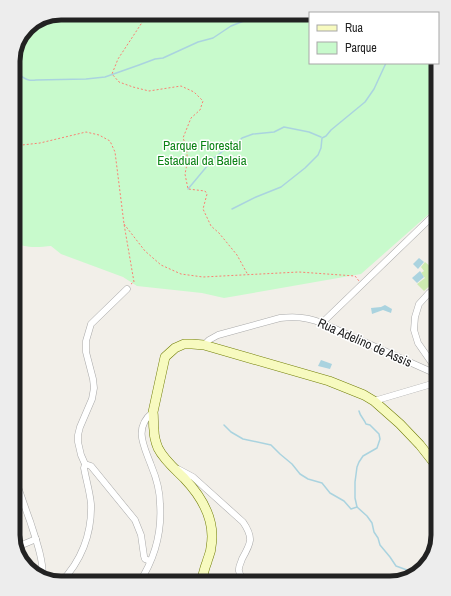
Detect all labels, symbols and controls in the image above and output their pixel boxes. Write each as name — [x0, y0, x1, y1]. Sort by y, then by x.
legend — [309, 12, 439, 64]
text: Rua — [345, 20, 364, 36]
text: Parque — [345, 40, 377, 56]
park label: Parque Florestal Estadual da Baleia — [157, 137, 247, 169]
street label: Rua Adelino de Assis — [315, 314, 415, 371]

